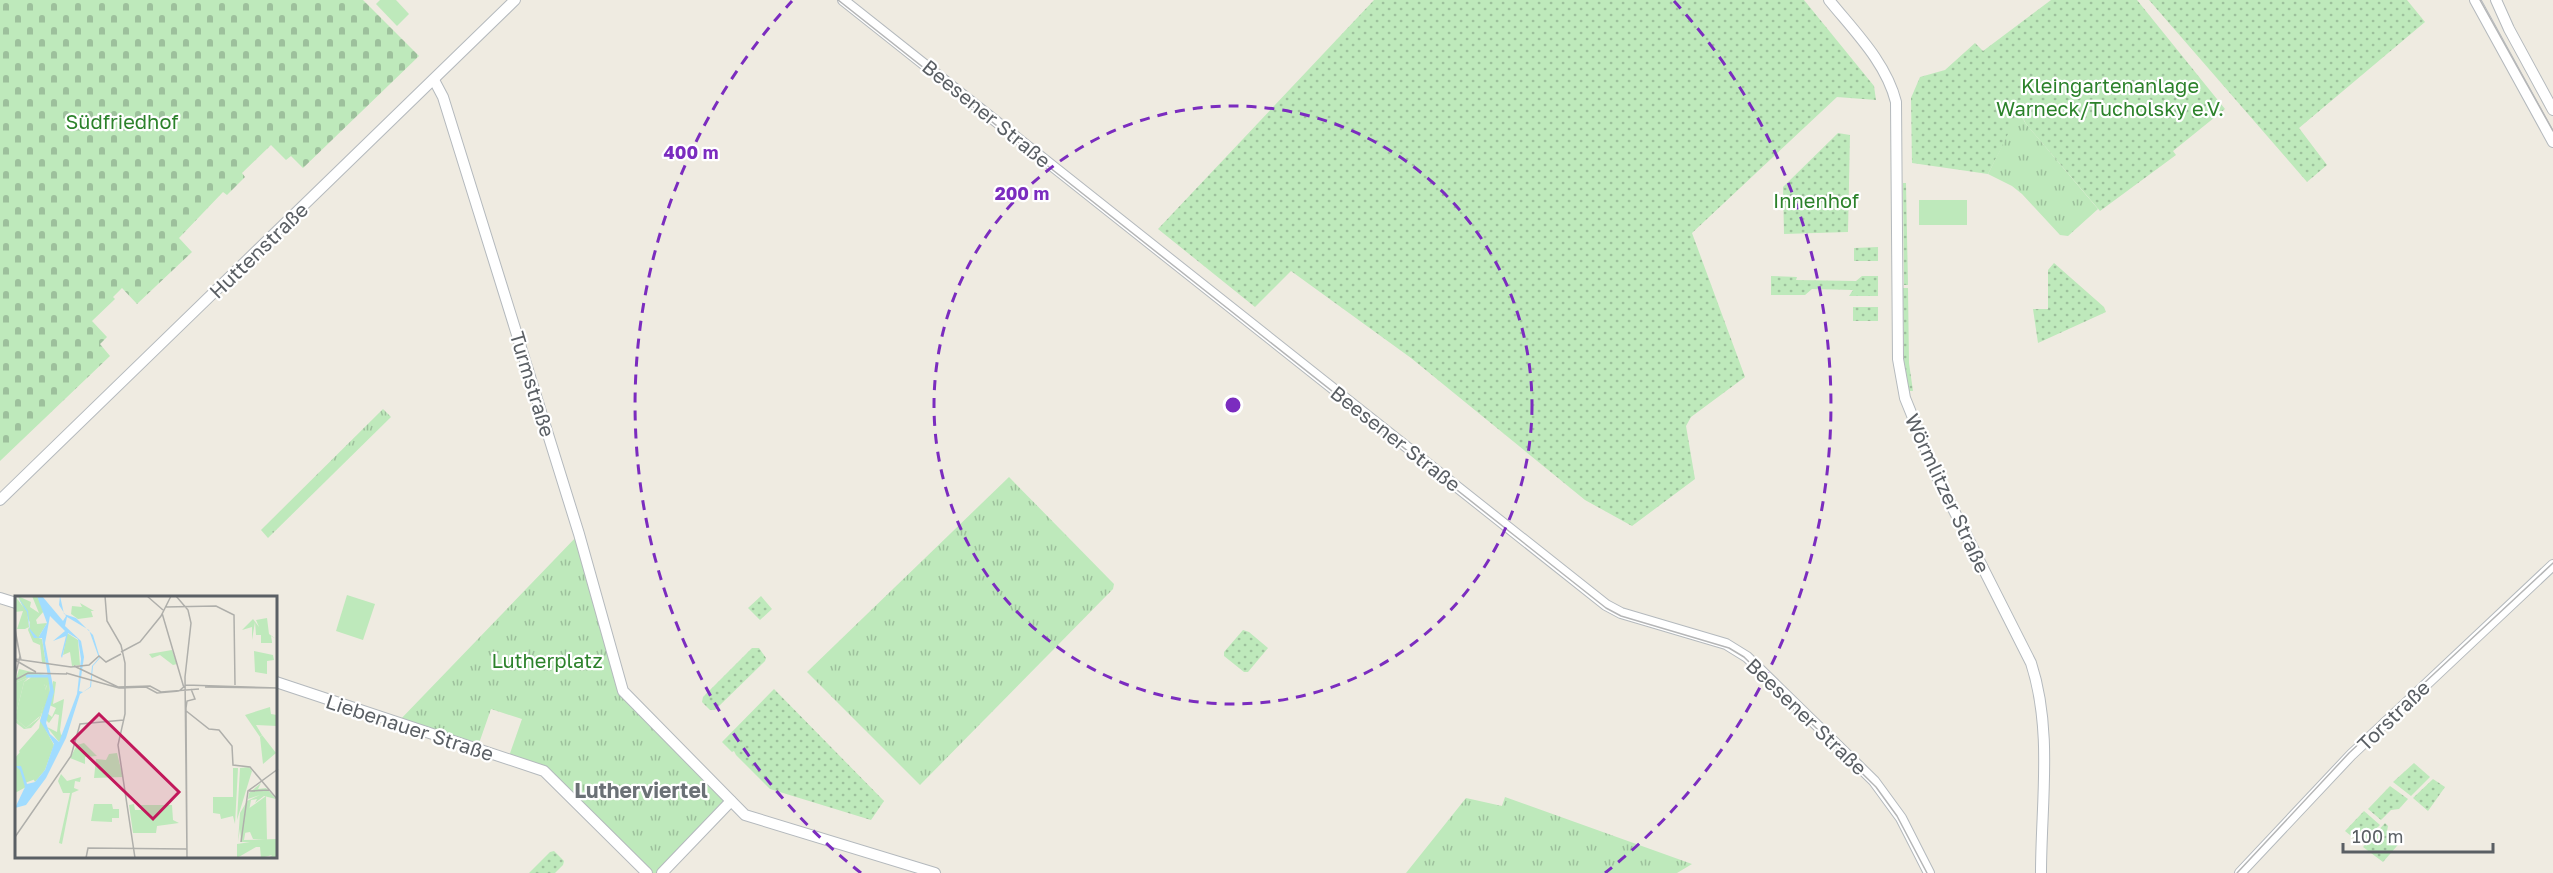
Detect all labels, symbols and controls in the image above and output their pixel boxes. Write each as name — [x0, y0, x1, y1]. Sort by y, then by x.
street label: Beesener Straße — [918, 54, 1056, 172]
park label: Kleingartenanlage Warneck/Tucholsky e.V. — [1996, 73, 2224, 120]
park label: Südfriedhof — [66, 109, 178, 133]
text: 400 m — [664, 141, 718, 163]
text: 200 m — [995, 182, 1049, 204]
park label: Innenhof — [1773, 188, 1859, 212]
street label: Huttenstraße — [204, 197, 312, 303]
street label: Turmstraße — [506, 328, 560, 440]
street label: Beesener Straße — [1326, 380, 1466, 496]
centre of rings — [1223, 395, 1243, 415]
street label: Wörmlitzer Straße — [1901, 409, 1995, 577]
inset map — [15, 596, 278, 858]
park label: Lutherplatz — [491, 648, 603, 672]
street label: Beesener Straße — [1742, 652, 1872, 780]
street label: Torstraße — [2352, 675, 2434, 755]
street label: Liebenauer Straße — [323, 689, 497, 765]
district label: Lutherviertel — [574, 777, 708, 803]
scale bar — [2343, 816, 2493, 854]
text: 100 m — [2352, 825, 2403, 847]

